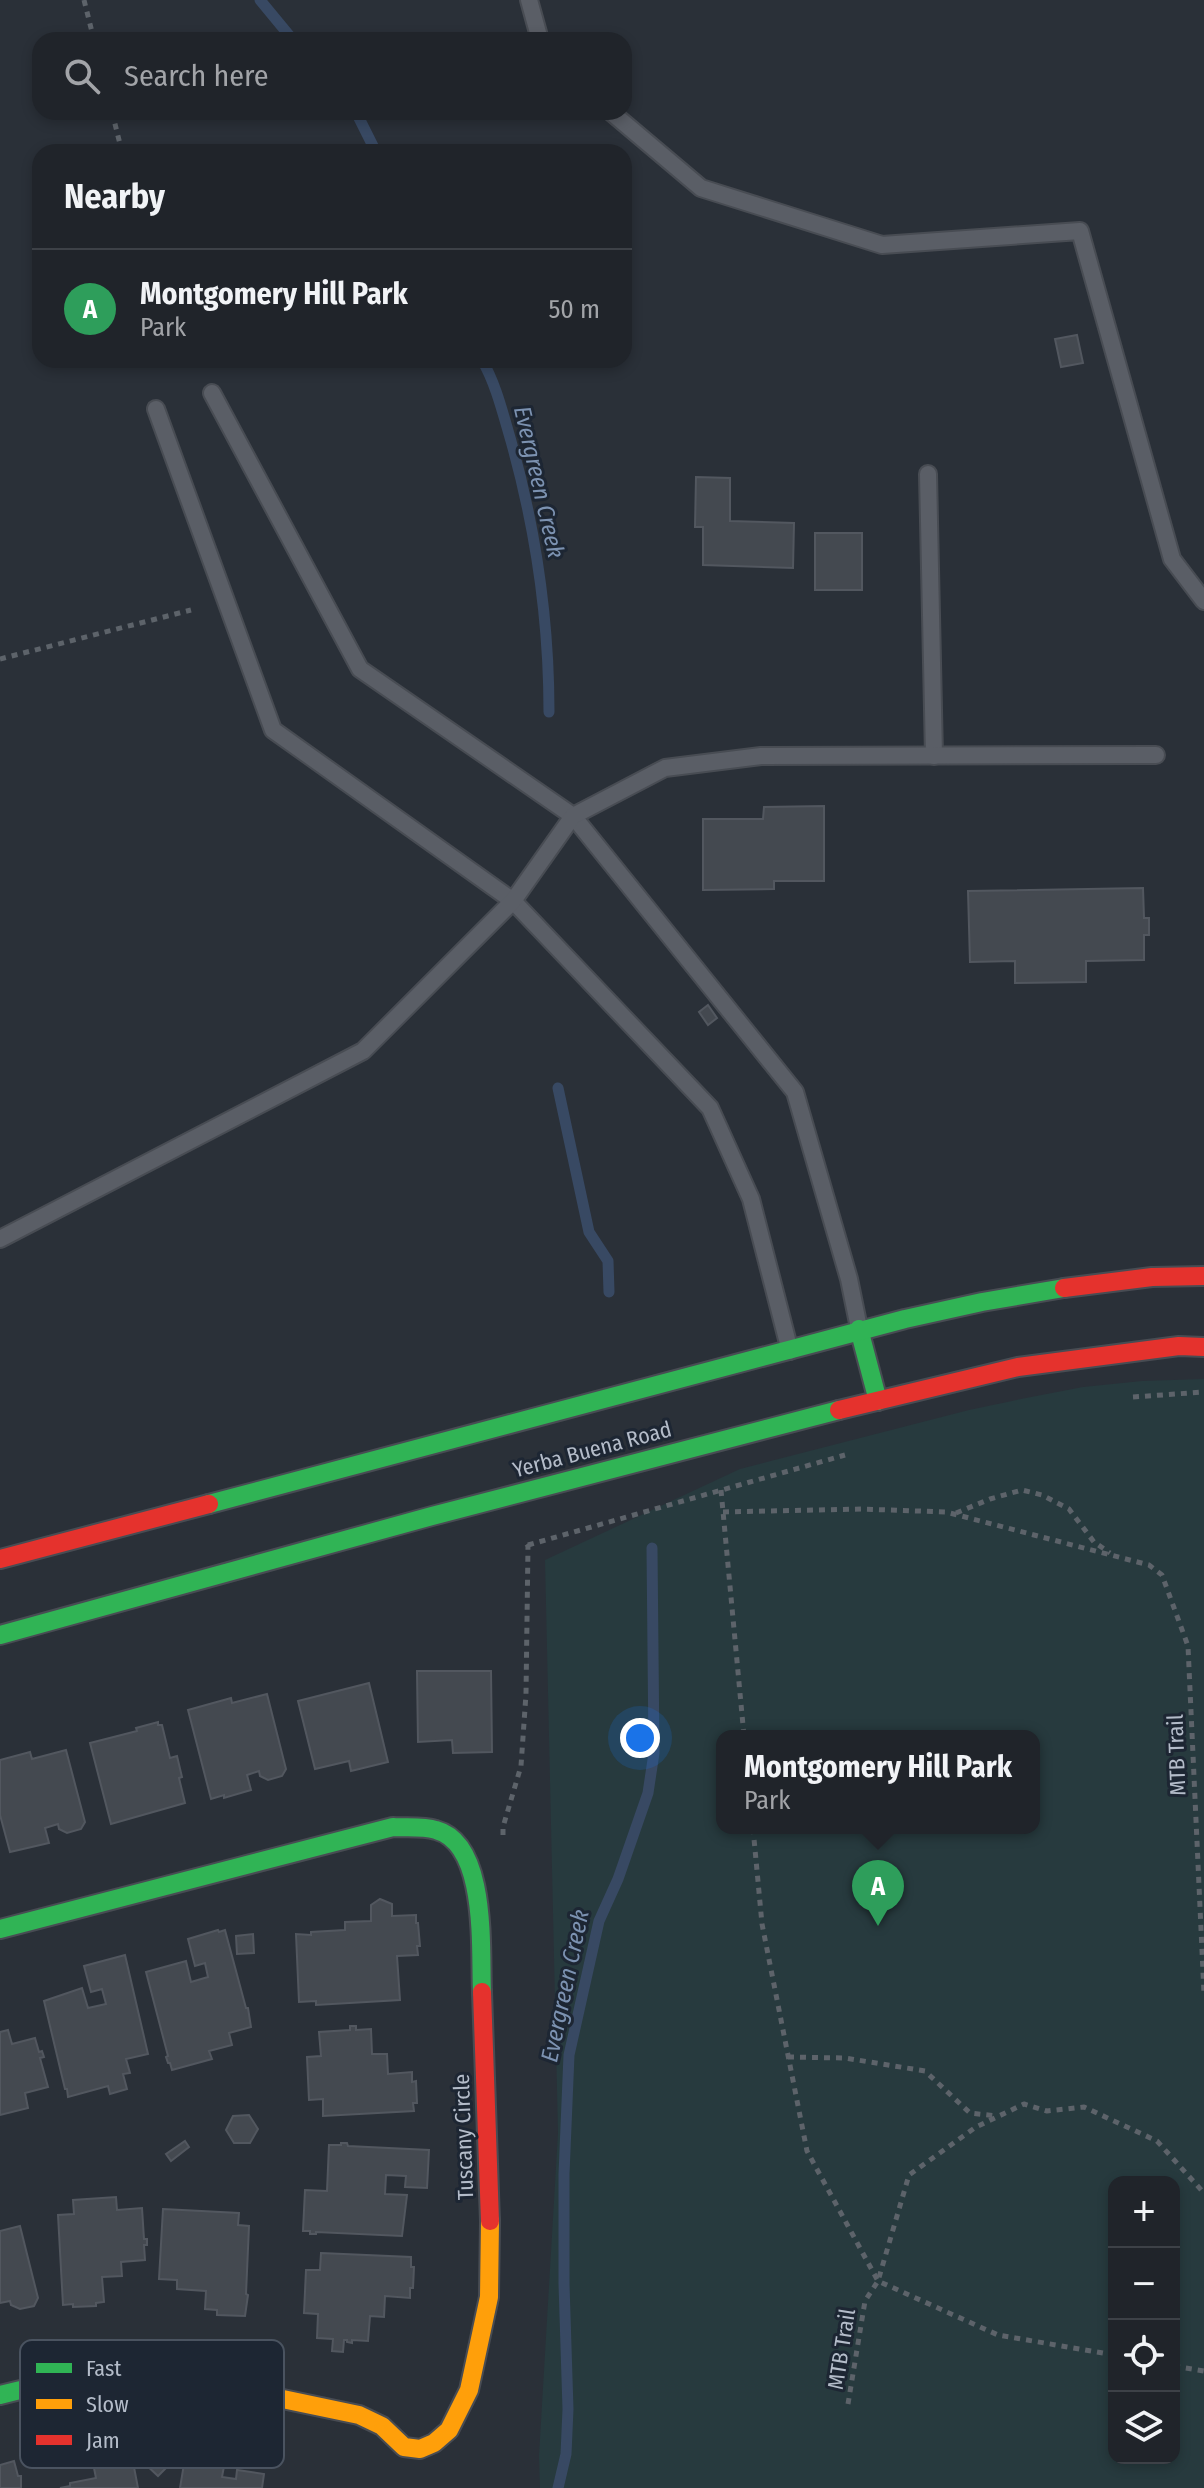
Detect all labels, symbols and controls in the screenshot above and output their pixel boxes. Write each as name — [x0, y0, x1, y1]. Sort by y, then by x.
search box — [32, 32, 632, 120]
icon: search — [60, 54, 104, 98]
text: Search here — [124, 58, 269, 94]
text: Nearby — [64, 176, 165, 217]
text: Montgomery Hill Park — [140, 276, 408, 312]
text: A — [83, 294, 97, 325]
text: 50 m — [548, 294, 600, 325]
text: Park — [140, 312, 186, 343]
water label: Evergreen Creek — [508, 403, 570, 561]
street label: Yerba Buena Road — [510, 1415, 674, 1484]
street label: MTB Trail — [1162, 1714, 1191, 1796]
your location — [620, 1718, 660, 1758]
popup — [716, 1730, 1040, 1834]
text: Montgomery Hill Park — [744, 1749, 1012, 1785]
text: Park — [744, 1785, 790, 1816]
pin: A — [852, 1860, 904, 1926]
water label: Evergreen Creek — [535, 1907, 595, 2065]
street label: Tuscany Circle — [448, 2073, 479, 2201]
map controls — [1108, 2176, 1180, 2464]
button: + — [1108, 2176, 1180, 2248]
button: − — [1108, 2248, 1180, 2320]
street label: MTB Trail — [822, 2307, 861, 2391]
button: locate — [1108, 2320, 1180, 2392]
legend — [20, 2340, 284, 2468]
text: Fast — [86, 2355, 122, 2382]
text: Slow — [86, 2391, 129, 2418]
button: layers — [1108, 2392, 1180, 2464]
text: Jam — [86, 2427, 120, 2454]

